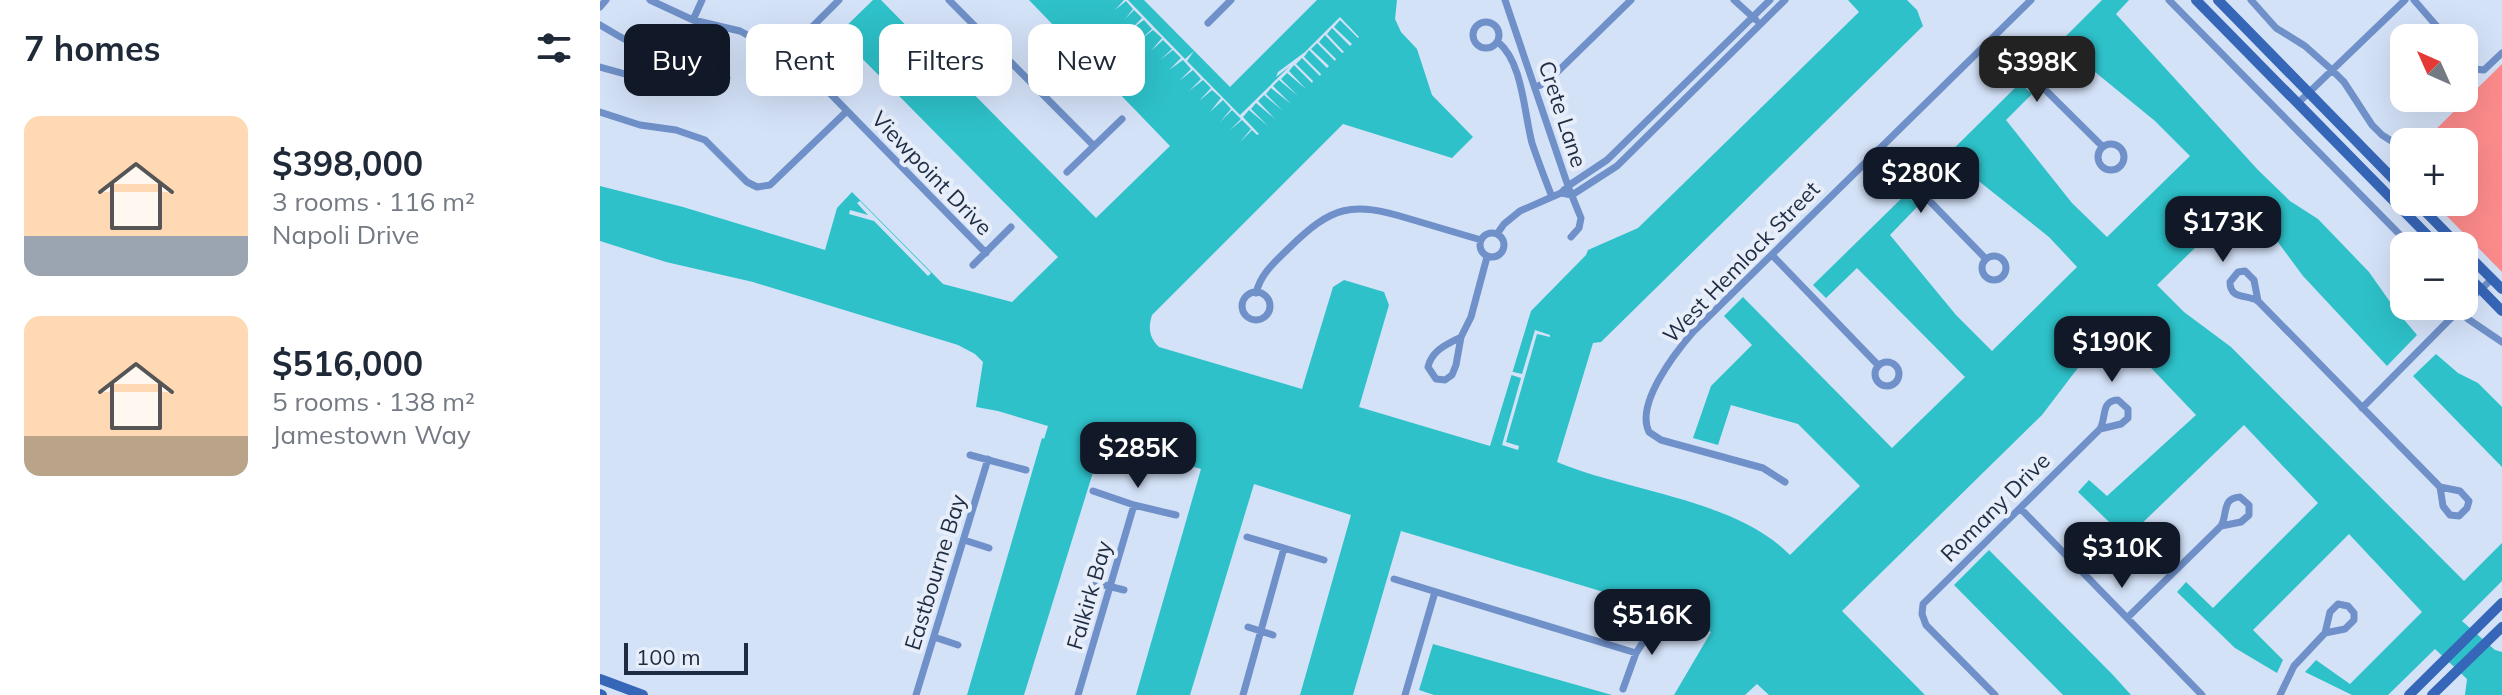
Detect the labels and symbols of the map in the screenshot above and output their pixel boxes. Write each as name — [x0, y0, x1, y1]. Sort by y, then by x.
north arrow — [2390, 24, 2478, 112]
pin: $398K — [1981, 36, 2093, 104]
street label: Crete Lane — [1533, 57, 1593, 171]
street label: Viewpoint Drive — [866, 105, 998, 241]
pin: $280K — [1865, 147, 1977, 215]
street label: West Hemlock Street — [1657, 175, 1826, 349]
pin: $173K — [2167, 196, 2279, 264]
pin: $190K — [2056, 316, 2168, 384]
pin: $285K — [1082, 422, 1194, 490]
street label: Romany Drive — [1934, 446, 2056, 568]
street label: Eastbourne Bay — [898, 491, 972, 653]
pin: $310K — [2066, 522, 2178, 590]
street label: Falkirk Bay — [1060, 537, 1118, 653]
pin: $516K — [1596, 589, 1708, 657]
scale bar — [624, 639, 748, 675]

